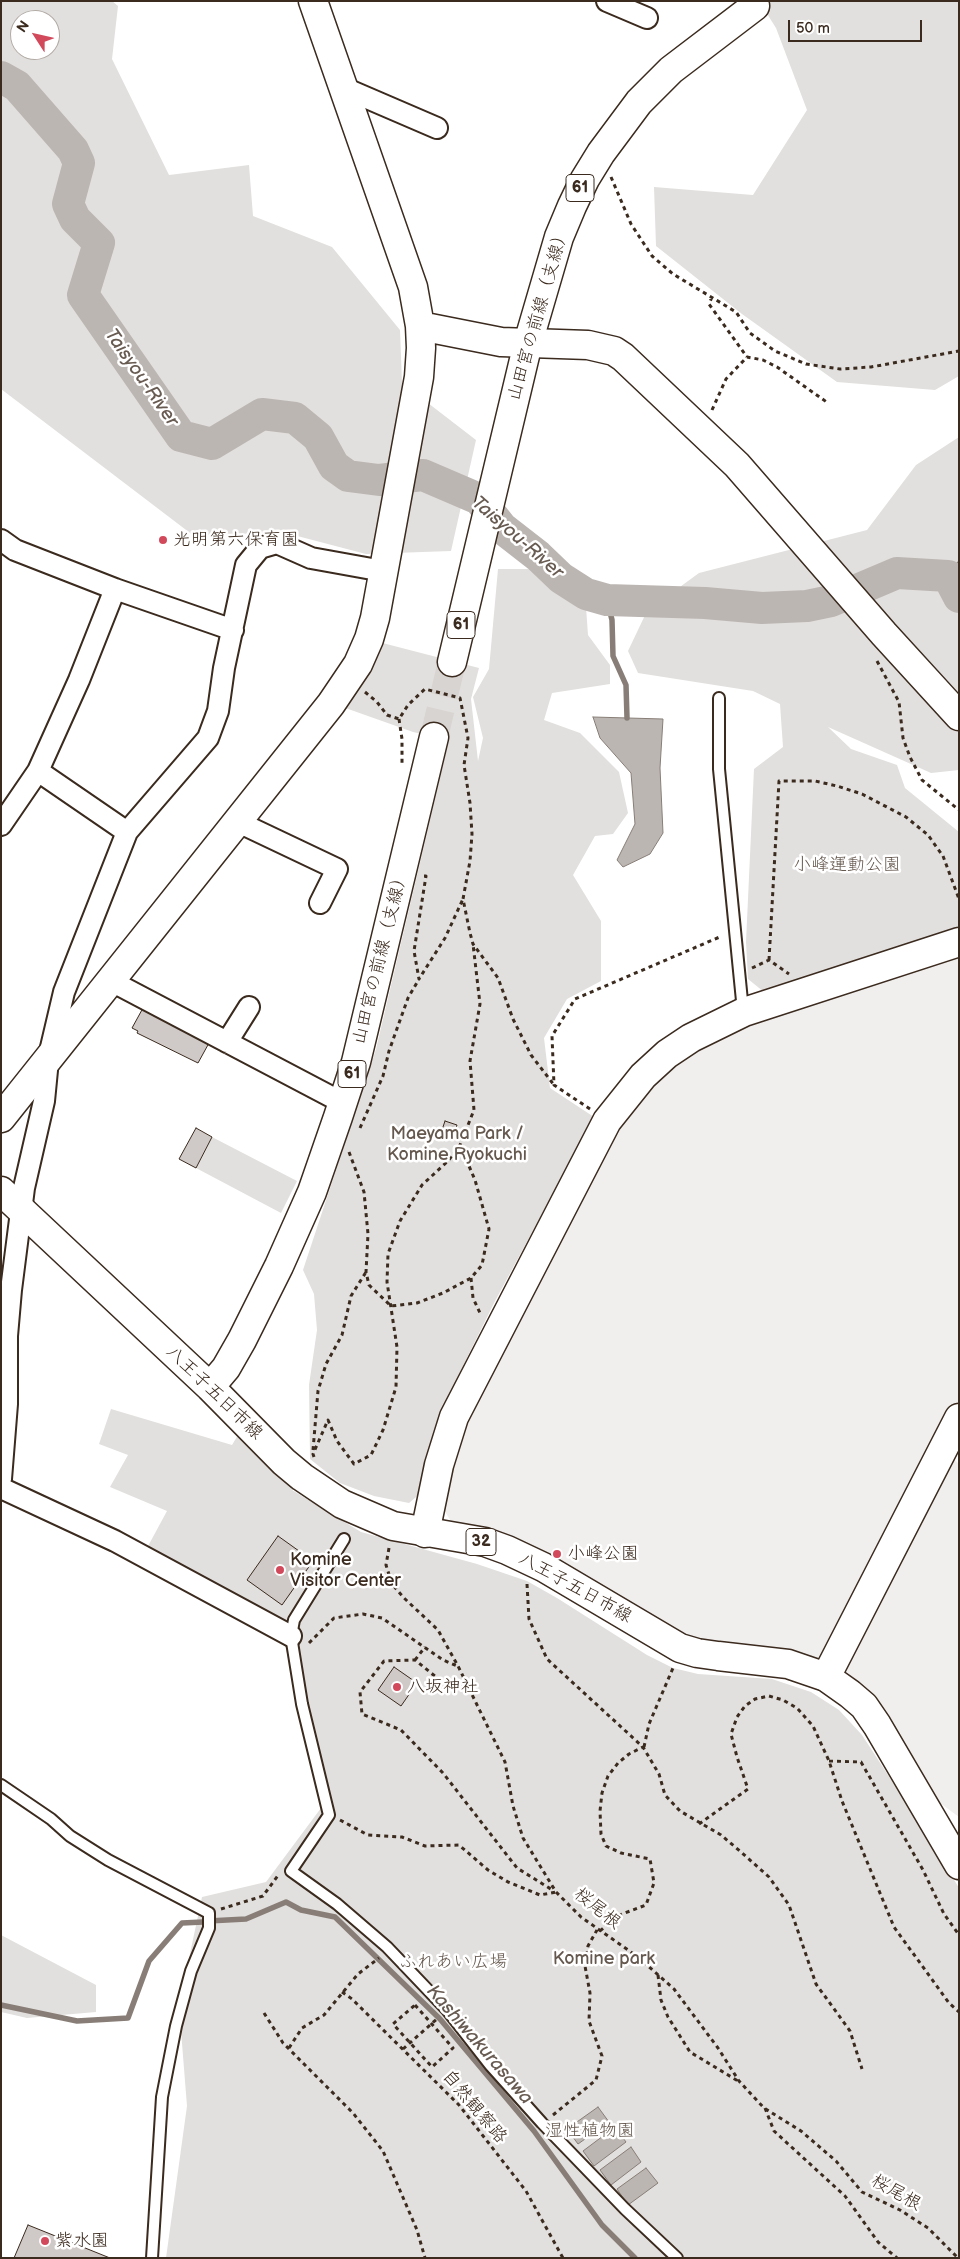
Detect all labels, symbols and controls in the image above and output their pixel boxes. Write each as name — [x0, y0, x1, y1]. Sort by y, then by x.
north arrow — [10, 10, 60, 60]
scale bar — [790, 10, 924, 42]
text: N — [13, 18, 33, 36]
text: 50 m — [796, 19, 830, 38]
road number: 61 — [566, 174, 594, 202]
street label: 山田宮の前線（支線） — [504, 225, 574, 403]
water label: Taisyou-River — [99, 325, 183, 431]
water label: Taisyou-River — [467, 492, 567, 584]
place label: 光明第六保育園 — [173, 529, 299, 551]
marker: 光明第六保育園 — [157, 534, 169, 546]
road number: 61 — [447, 612, 475, 638]
park label: 小峰運動公園 — [793, 854, 901, 876]
street label: 山田宮の前線（支線） — [349, 867, 413, 1047]
road number: 61 — [338, 1060, 366, 1088]
park label: Maeyama Park / Komine Ryokuchi — [387, 1123, 527, 1166]
street label: 八王子五日市線 — [161, 1341, 267, 1445]
road number: 32 — [466, 1528, 496, 1555]
place label: 小峰公園 — [567, 1543, 639, 1565]
street label: 八王子五日市線 — [515, 1548, 635, 1628]
marker: 小峰公園 — [551, 1548, 563, 1560]
place label: Komine Visitor Center — [290, 1549, 401, 1592]
marker: Komine Visitor Center — [274, 1564, 286, 1576]
place label: 八坂神社 — [407, 1676, 479, 1698]
marker: 八坂神社 — [391, 1681, 403, 1693]
street label: 桜尾根 — [569, 1884, 625, 1934]
park label: Komine park — [553, 1948, 655, 1970]
park label: ふれあい広場 — [399, 1951, 507, 1973]
water label: Kashiwakurasawa — [421, 1981, 537, 2109]
street label: 自然観察路 — [437, 2066, 511, 2148]
park label: 湿性植物園 — [545, 2120, 635, 2142]
street label: 桜尾根 — [867, 2170, 925, 2216]
place label: 紫水園 — [55, 2230, 109, 2252]
marker: 紫水園 — [39, 2235, 51, 2247]

